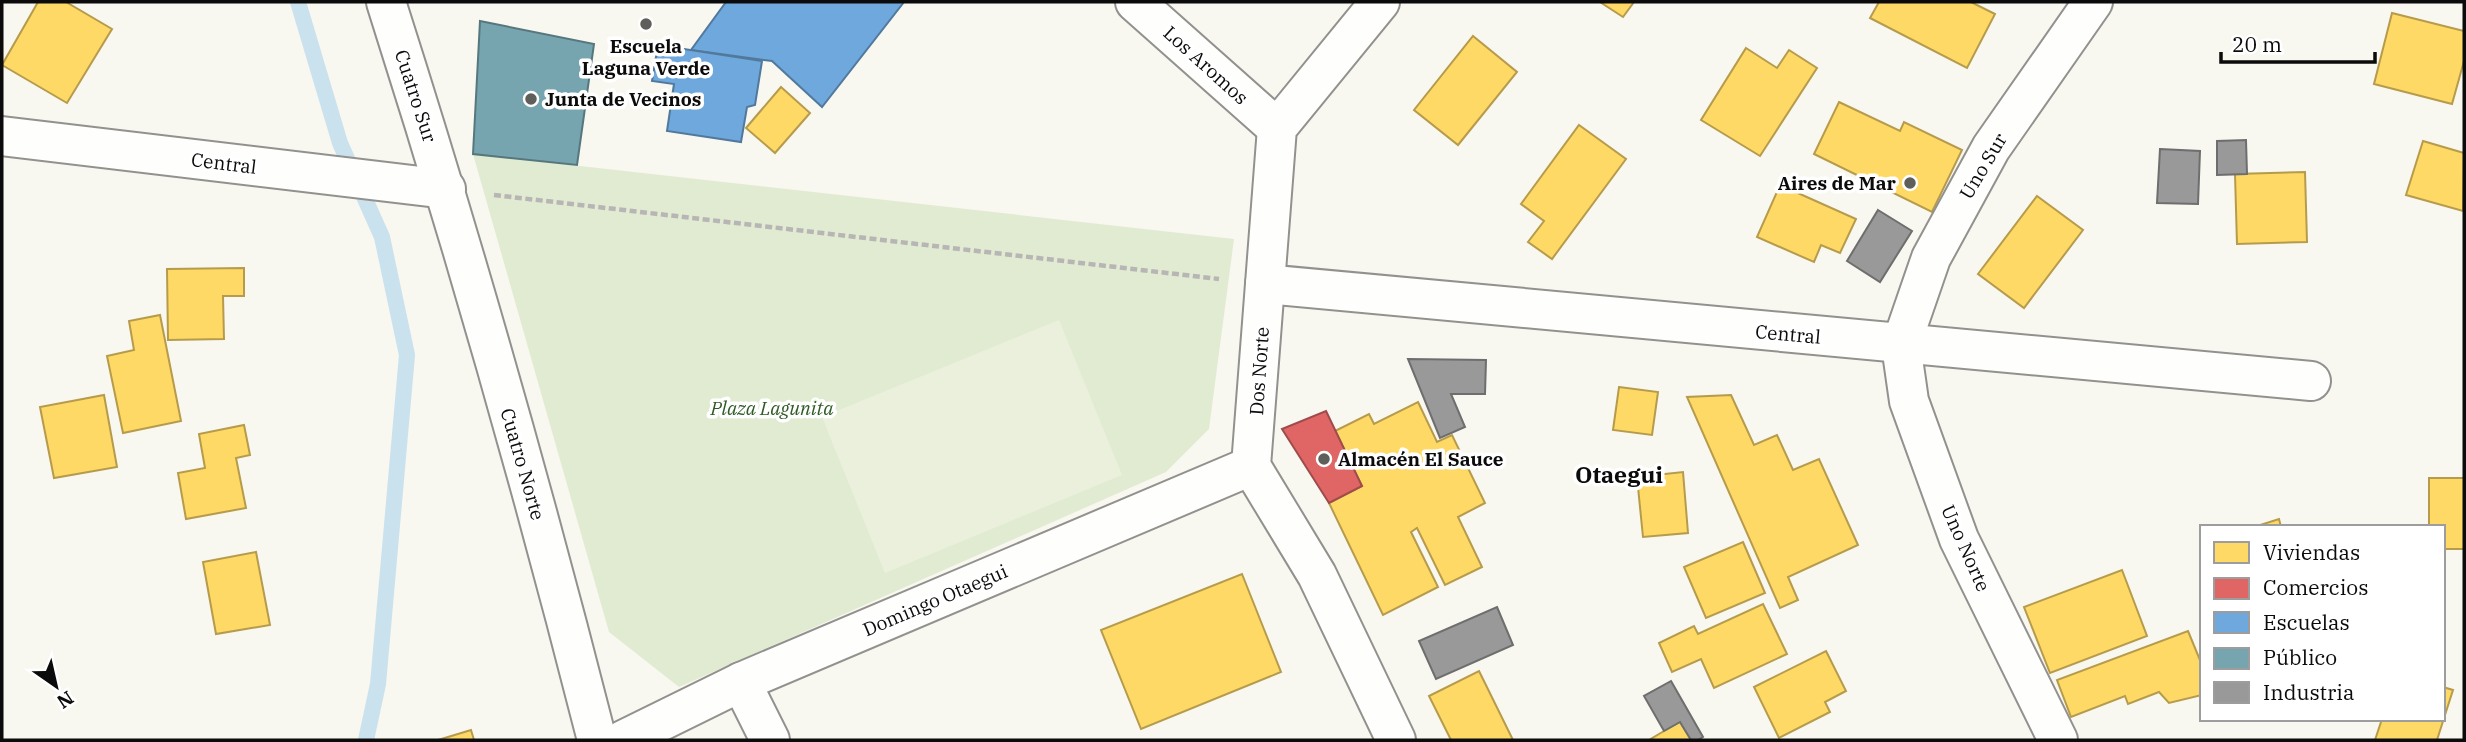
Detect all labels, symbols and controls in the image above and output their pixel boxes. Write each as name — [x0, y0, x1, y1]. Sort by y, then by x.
marker: Escuela Laguna Verde — [638, 16, 654, 32]
street label: Los Aromos — [1159, 21, 1253, 109]
scale bar — [2221, 21, 2375, 65]
text: 20 m — [2232, 30, 2282, 58]
place label: Escuela Laguna Verde — [582, 34, 711, 80]
street label: Cuatro Sur — [390, 47, 442, 146]
place label: Junta de Vecinos — [545, 87, 702, 111]
marker: Junta de Vecinos — [523, 91, 539, 107]
street label: Uno Sur — [1954, 128, 2012, 203]
street label: Central — [190, 147, 258, 179]
place label: Aires de Mar — [1778, 171, 1897, 195]
marker: Aires de Mar — [1902, 175, 1918, 191]
street label: Central — [1754, 319, 1822, 349]
street label: Dos Norte — [1244, 326, 1274, 416]
park label: Plaza Lagunita — [709, 396, 834, 420]
street label: Cuatro Norte — [496, 405, 550, 523]
place label: Almacén El Sauce — [1338, 447, 1504, 471]
marker: Almacén El Sauce — [1316, 451, 1332, 467]
district label: Otaegui — [1575, 459, 1663, 489]
street label: Uno Norte — [1936, 501, 1996, 595]
legend — [2200, 525, 2445, 721]
text: Viviendas — [2263, 538, 2360, 566]
street label: Domingo Otaegui — [859, 559, 1011, 641]
text: Comercios — [2263, 573, 2368, 601]
text: Escuelas — [2263, 608, 2350, 636]
text: Público — [2263, 643, 2337, 671]
north arrow — [21, 651, 91, 721]
text: Industria — [2263, 678, 2354, 706]
text: N — [53, 686, 78, 714]

